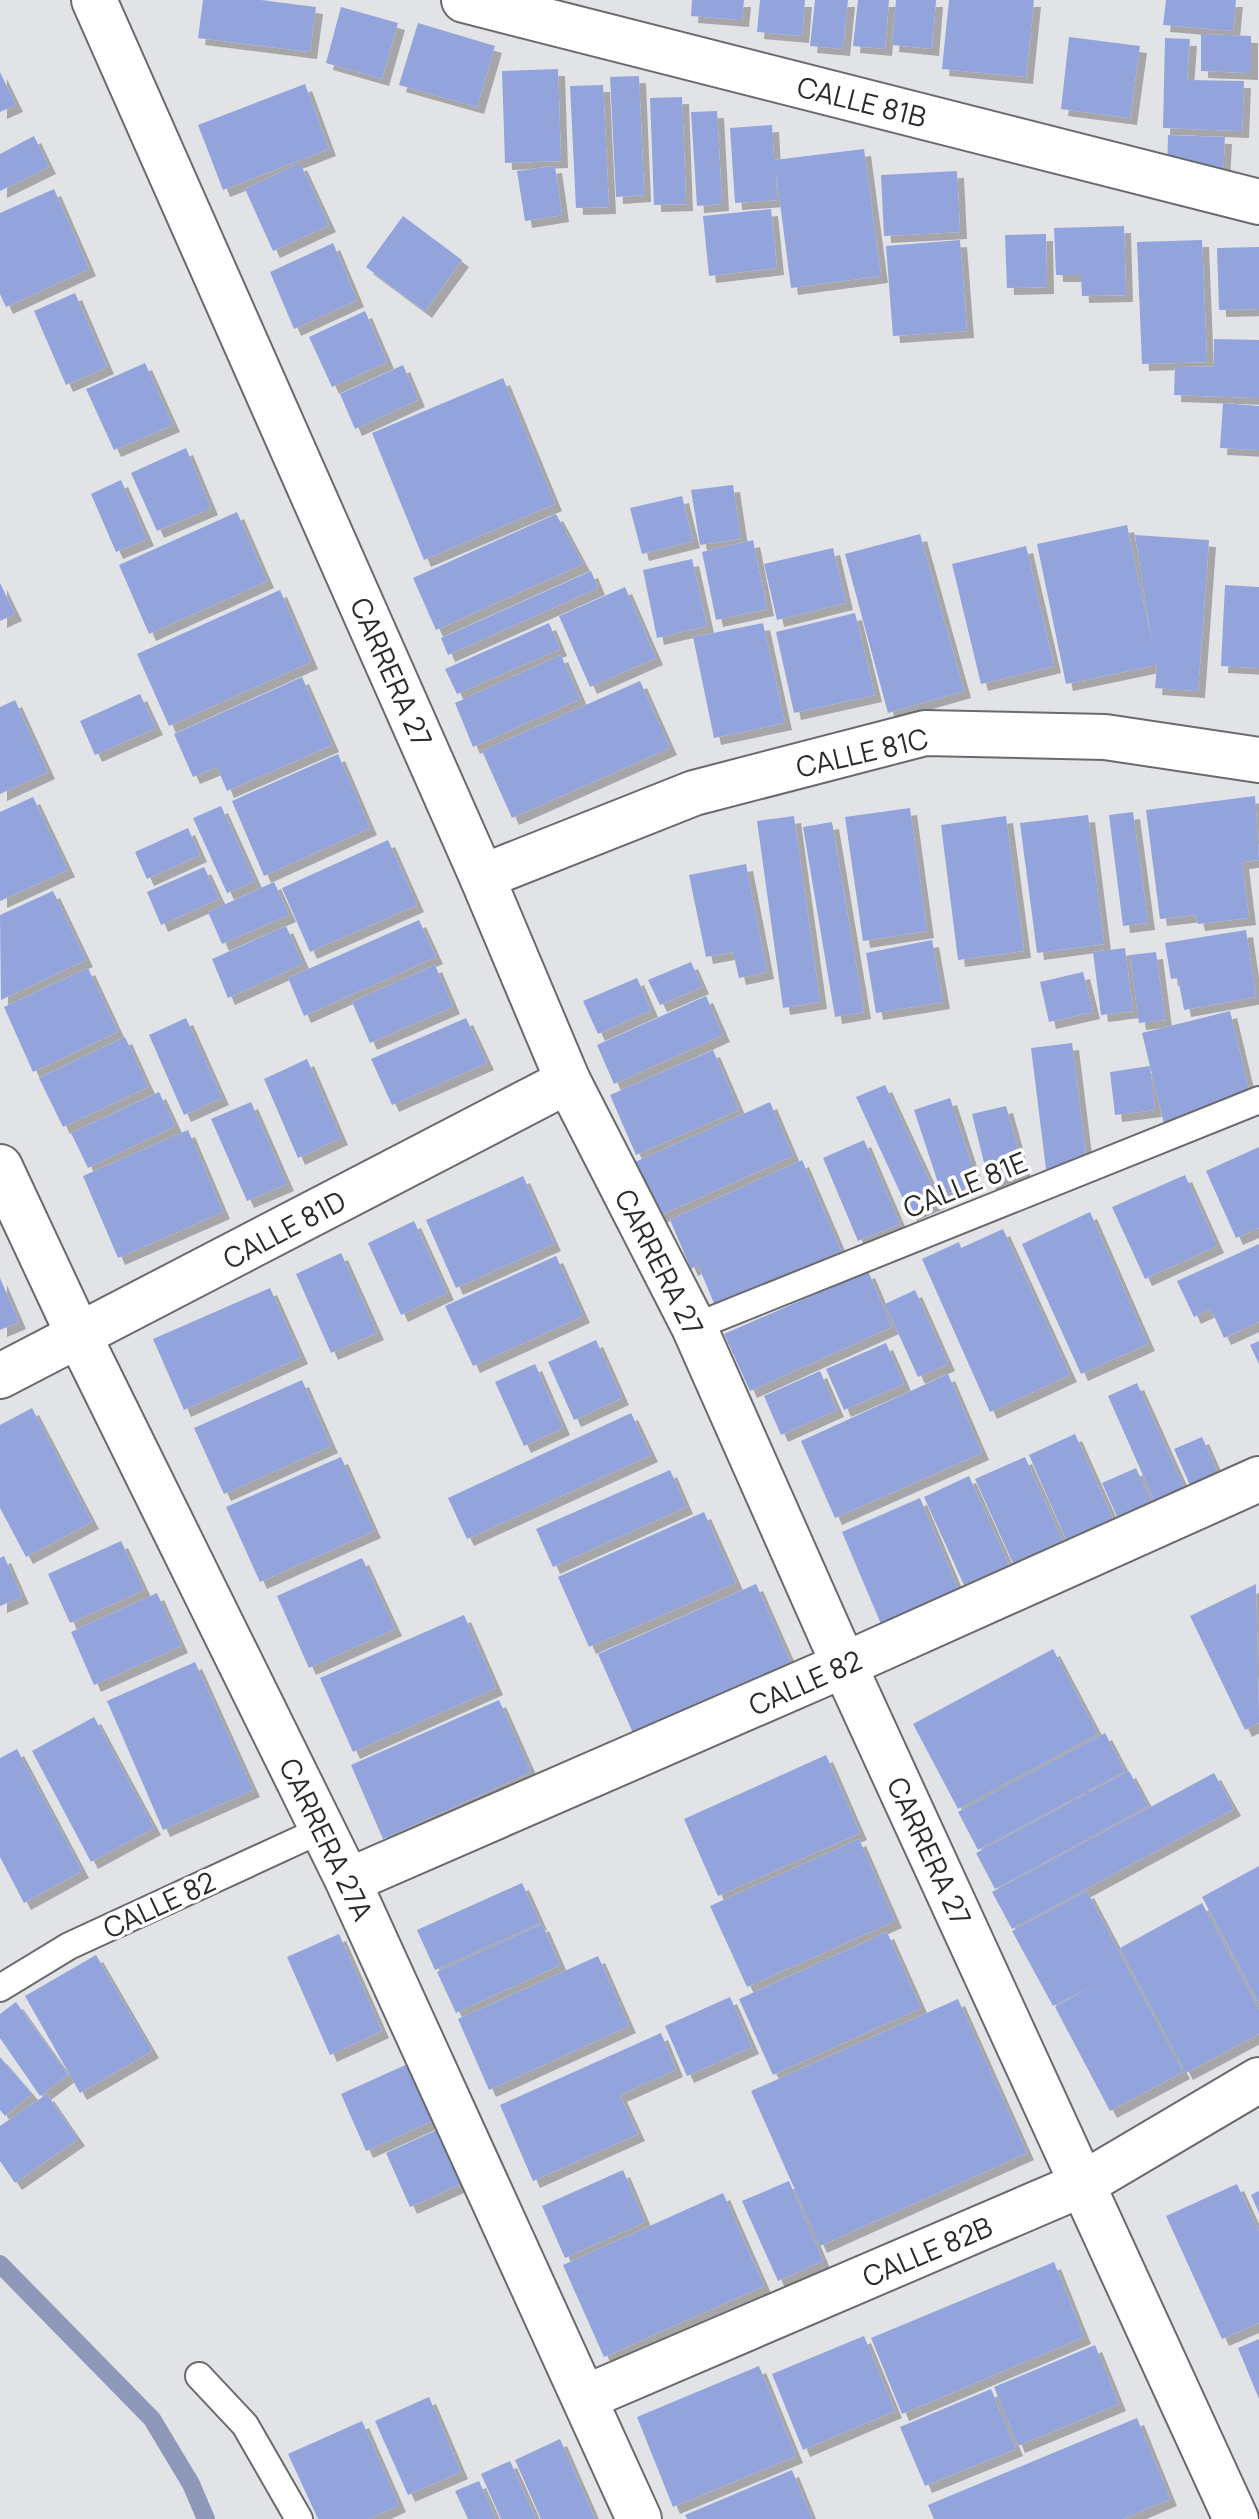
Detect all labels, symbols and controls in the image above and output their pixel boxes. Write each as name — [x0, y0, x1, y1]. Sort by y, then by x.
street label: CALLE 81B — [794, 67, 930, 135]
street label: CARRERA 27 — [342, 591, 442, 753]
street label: CALLE 81C — [792, 718, 932, 786]
street label: CALLE 81E — [897, 1142, 1033, 1226]
street label: CALLE 81D — [216, 1181, 352, 1277]
street label: CARRERA 27 — [607, 1182, 713, 1342]
street label: CALLE 82 — [743, 1640, 867, 1724]
street label: CARRERA 27A — [271, 1752, 383, 1927]
street label: CARRERA 27 — [879, 1771, 981, 1931]
street label: CALLE 82 — [97, 1862, 221, 1946]
street label: CALLE 82B — [857, 2207, 997, 2295]

